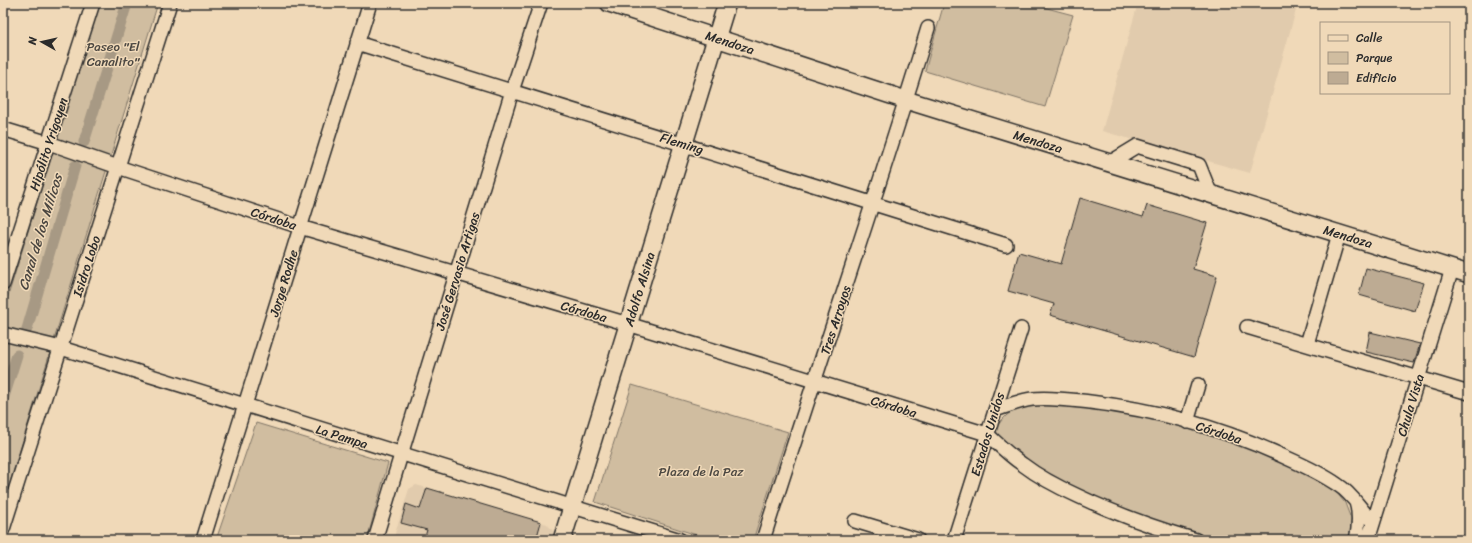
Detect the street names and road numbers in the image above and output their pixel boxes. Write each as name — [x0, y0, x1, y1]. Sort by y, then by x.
street label: Mendoza — [702, 24, 758, 61]
street label: Hipólito Yrigoyen — [23, 94, 74, 194]
street label: Mendoza — [1010, 123, 1066, 160]
street label: Fleming — [657, 126, 707, 161]
street label: Córdoba — [248, 200, 300, 237]
street label: José Gervasio Artigas — [428, 209, 486, 334]
street label: Mendoza — [1320, 218, 1376, 255]
street label: Isidro Lobo — [65, 232, 107, 301]
street label: Jorge Rodhe — [262, 246, 305, 321]
street label: Adolfo Alsina — [617, 249, 662, 330]
street label: Tres Arroyos — [813, 282, 858, 358]
street label: Córdoba — [558, 294, 610, 329]
street label: Chula Vista — [1390, 371, 1431, 439]
street label: Estados Unidos — [964, 388, 1011, 479]
street label: Córdoba — [868, 389, 920, 424]
street label: Córdoba — [1193, 414, 1245, 451]
street label: La Pampa — [313, 418, 371, 455]

